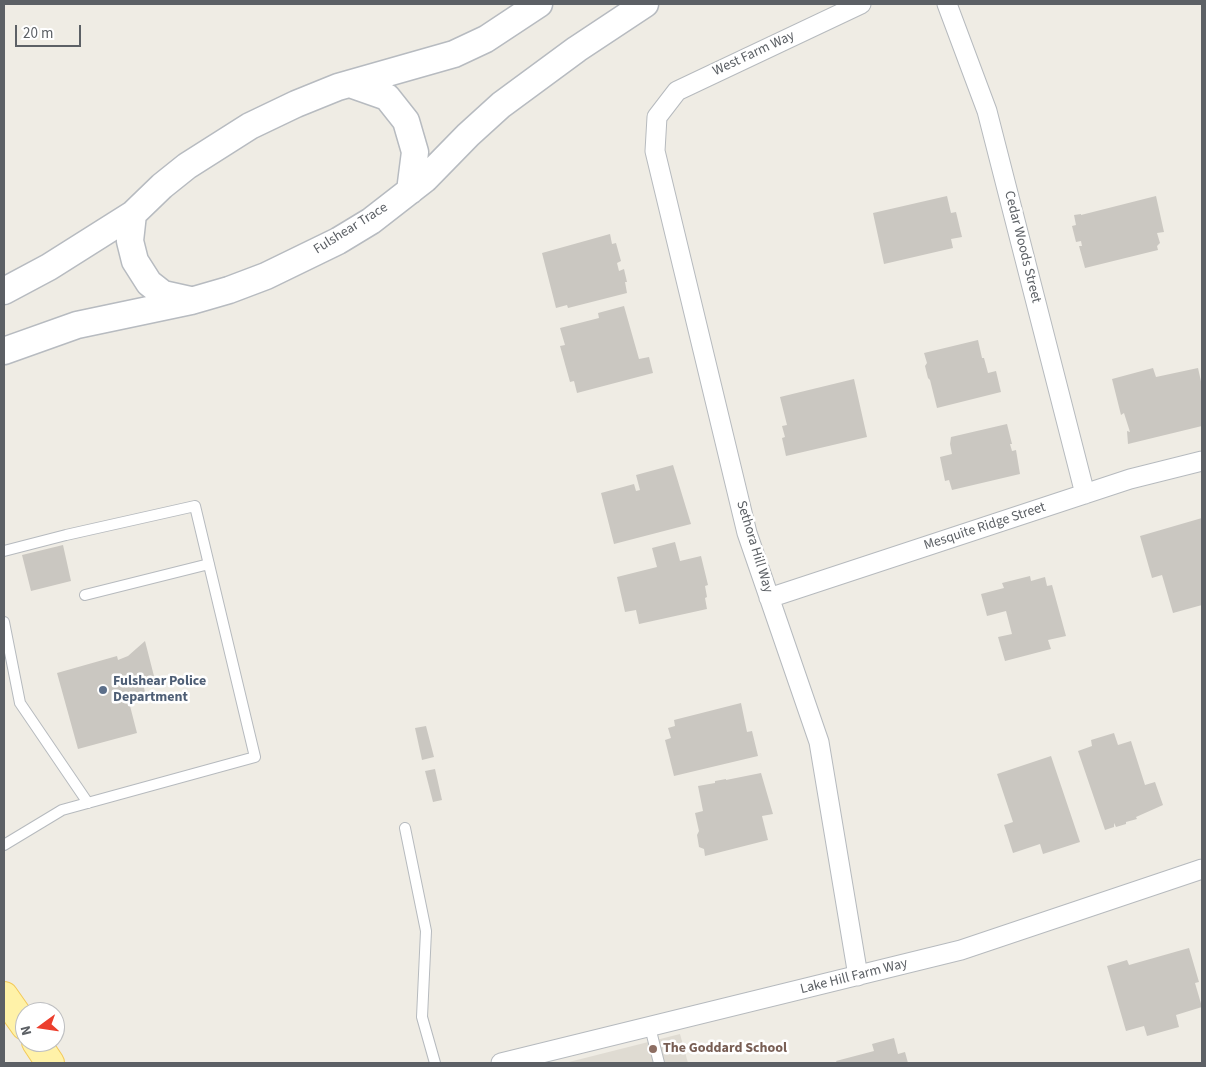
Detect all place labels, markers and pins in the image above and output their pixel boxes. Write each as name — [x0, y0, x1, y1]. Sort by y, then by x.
place label: Fulshear Police Department — [113, 674, 206, 706]
marker: Fulshear Police Department — [97, 684, 109, 696]
place label: The Goddard School — [663, 1041, 787, 1057]
marker: The Goddard School — [647, 1043, 659, 1055]

